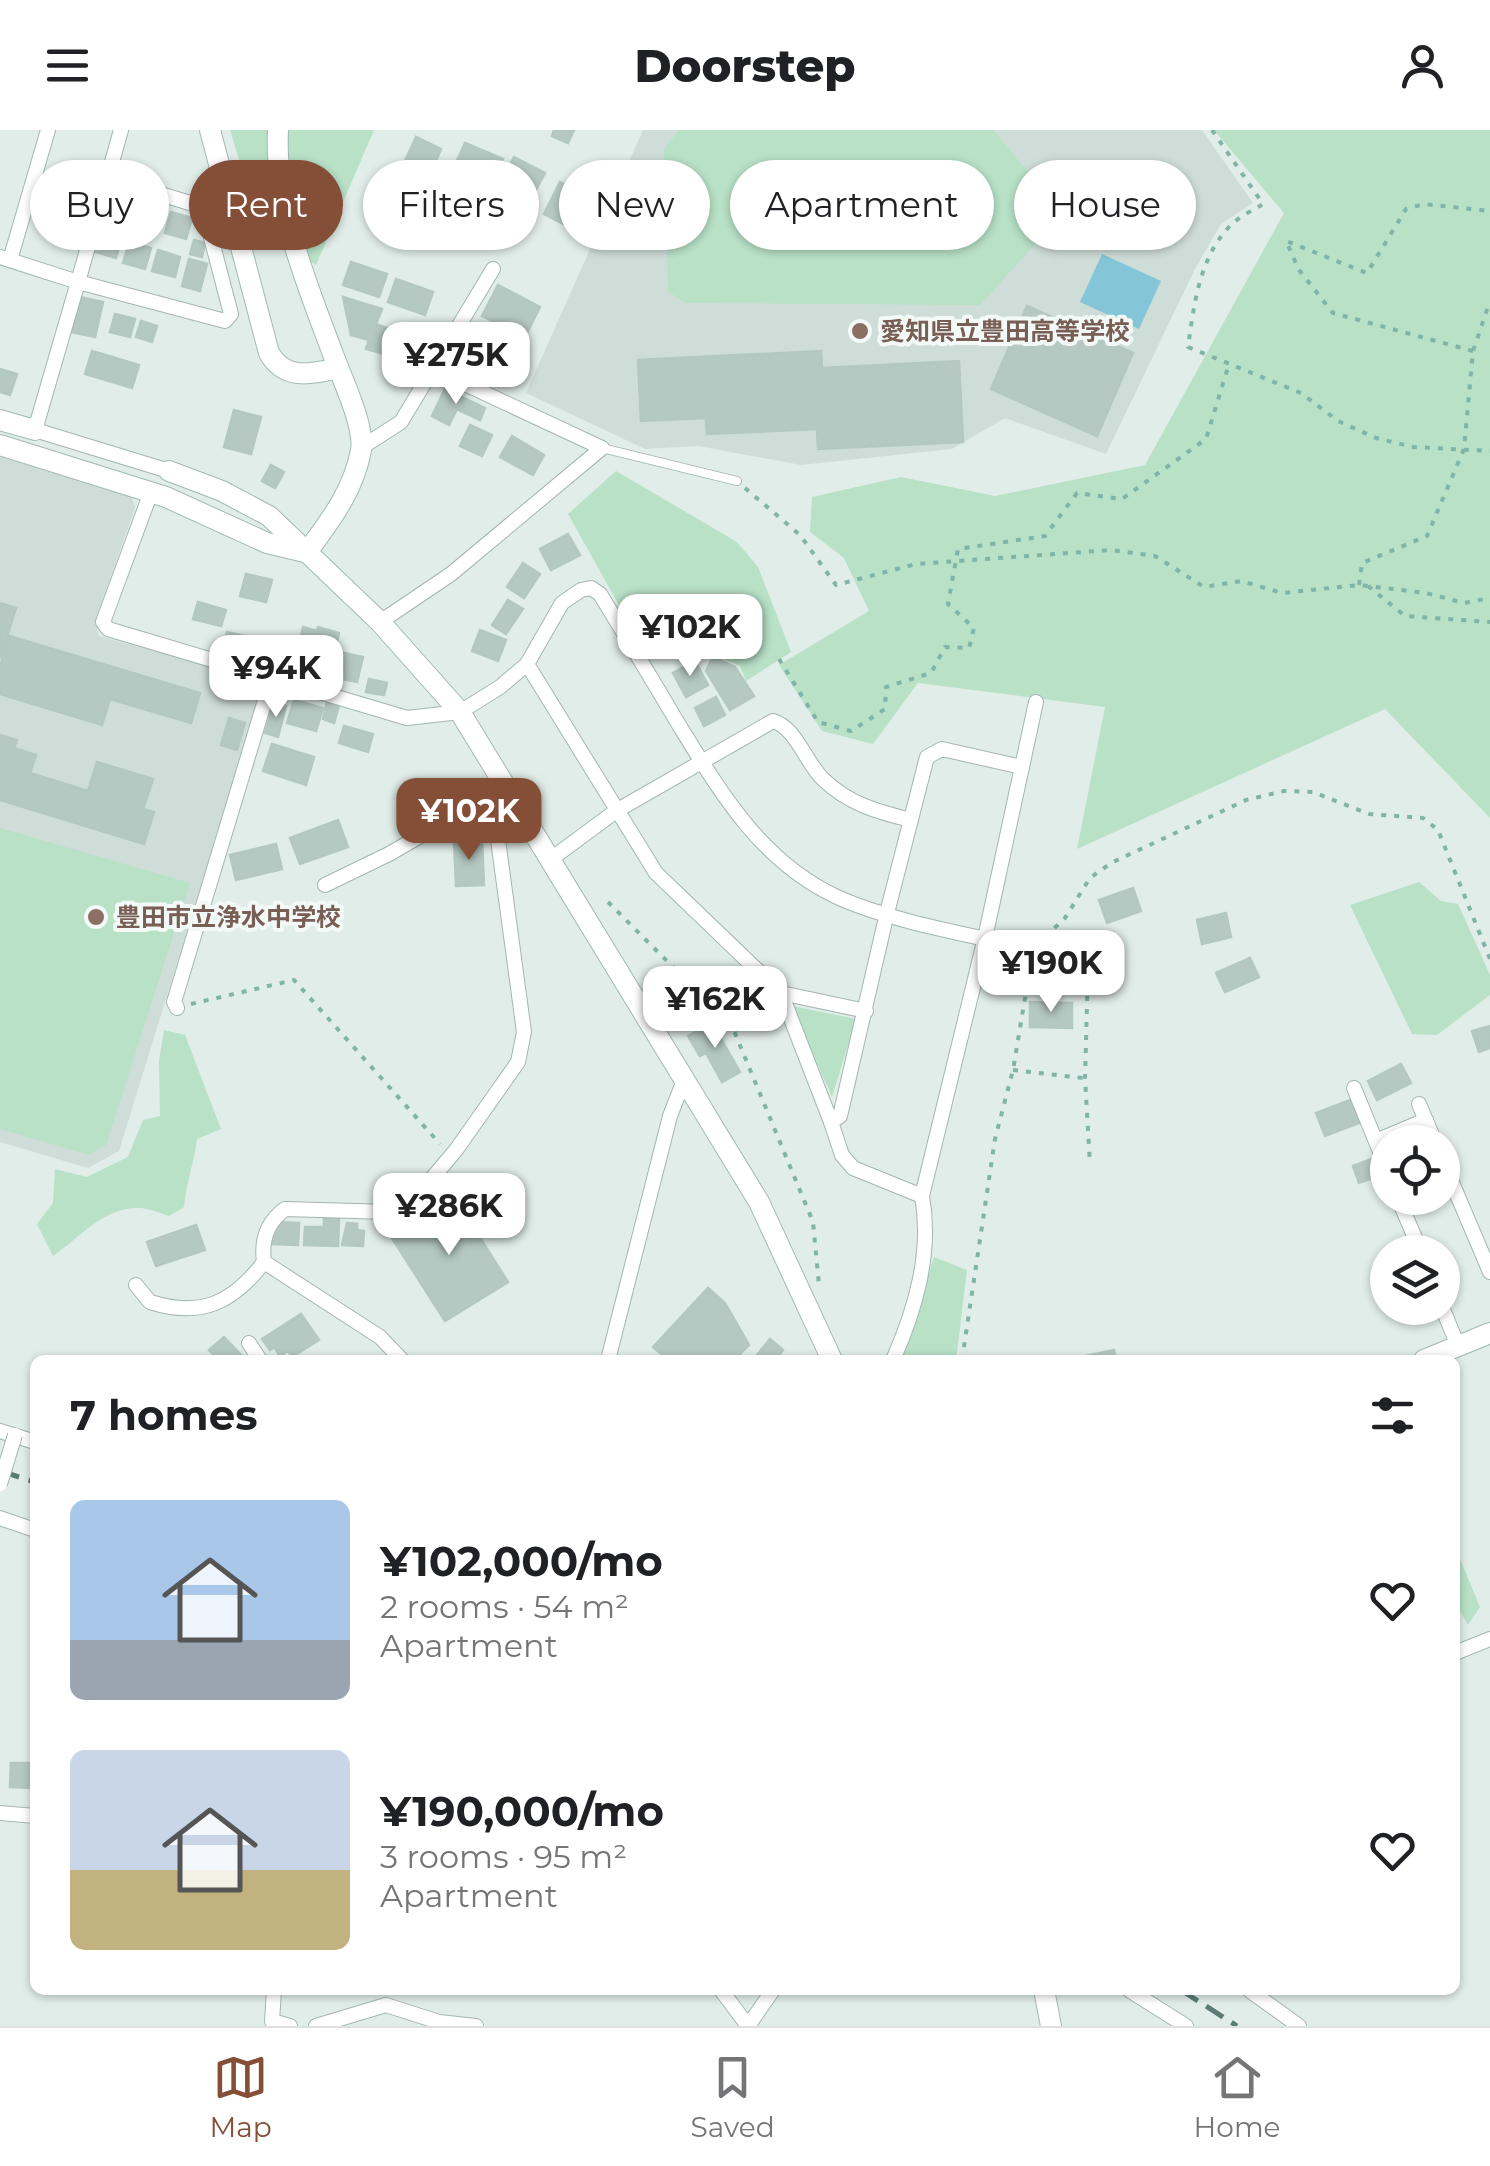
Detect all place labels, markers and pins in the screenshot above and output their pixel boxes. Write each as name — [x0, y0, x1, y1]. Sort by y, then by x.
place label: 愛知県立豊田高等学校 — [880, 316, 1130, 346]
marker: 愛知県立豊田高等学校 — [849, 320, 871, 342]
pin: ¥275K — [386, 322, 526, 407]
pin: ¥102K — [620, 594, 760, 679]
pin: ¥94K — [217, 635, 335, 720]
pin: ¥102K — [399, 778, 539, 863]
place label: 豊田市立浄水中学校 — [116, 902, 341, 932]
marker: 豊田市立浄水中学校 — [85, 906, 107, 928]
pin: ¥190K — [981, 930, 1121, 1015]
pin: ¥162K — [645, 966, 785, 1051]
pin: ¥286K — [379, 1173, 519, 1258]

